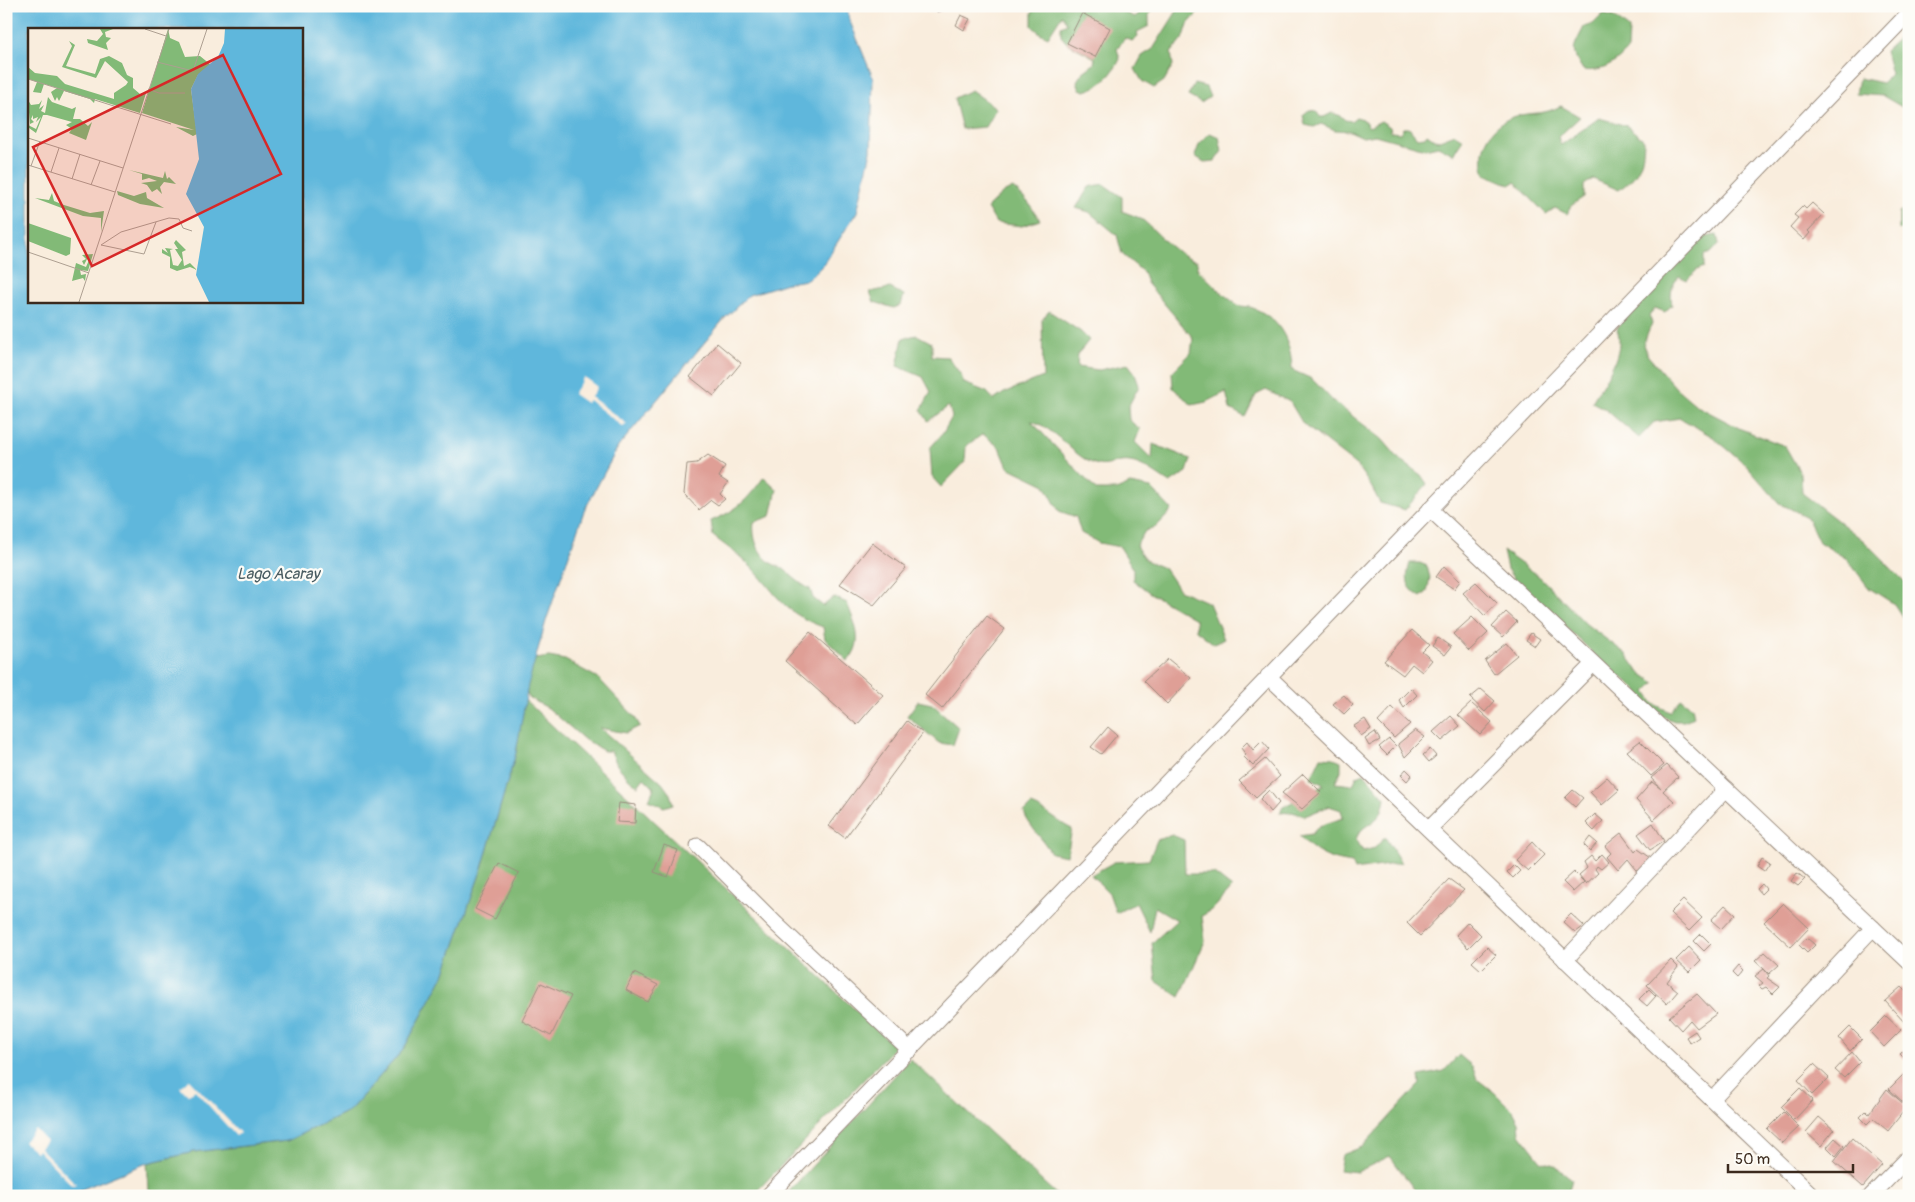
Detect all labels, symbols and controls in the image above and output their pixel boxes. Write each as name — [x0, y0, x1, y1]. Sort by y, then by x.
inset map — [28, 28, 302, 302]
water label: Lago Acaray — [237, 564, 321, 584]
scale bar — [1728, 1142, 1852, 1174]
text: 50 m — [1735, 1150, 1770, 1169]

